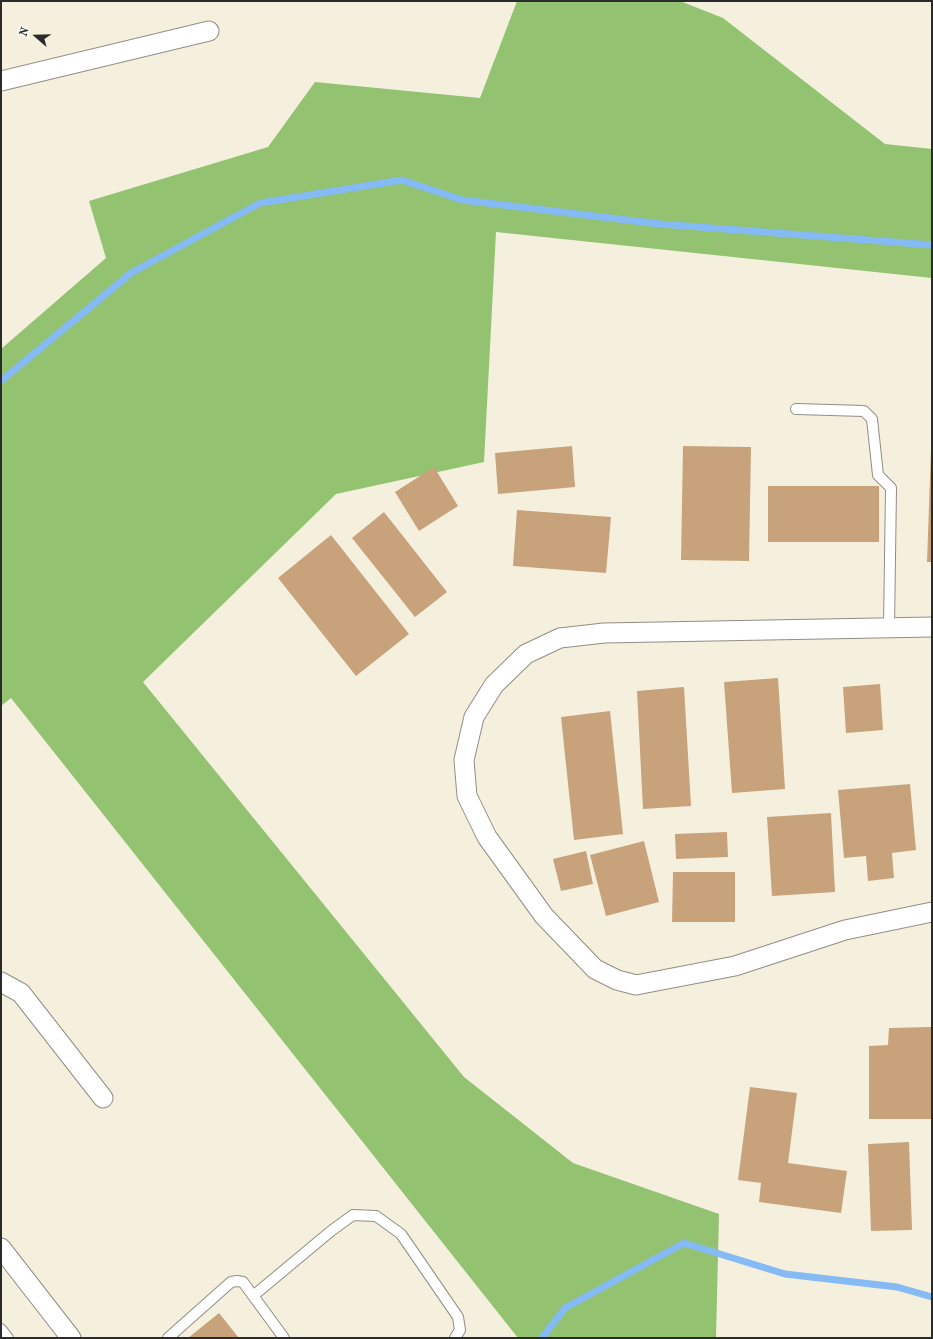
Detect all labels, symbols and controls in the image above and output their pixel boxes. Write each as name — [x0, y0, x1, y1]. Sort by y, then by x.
north arrow — [16, 16, 56, 56]
text: N — [17, 26, 32, 38]

